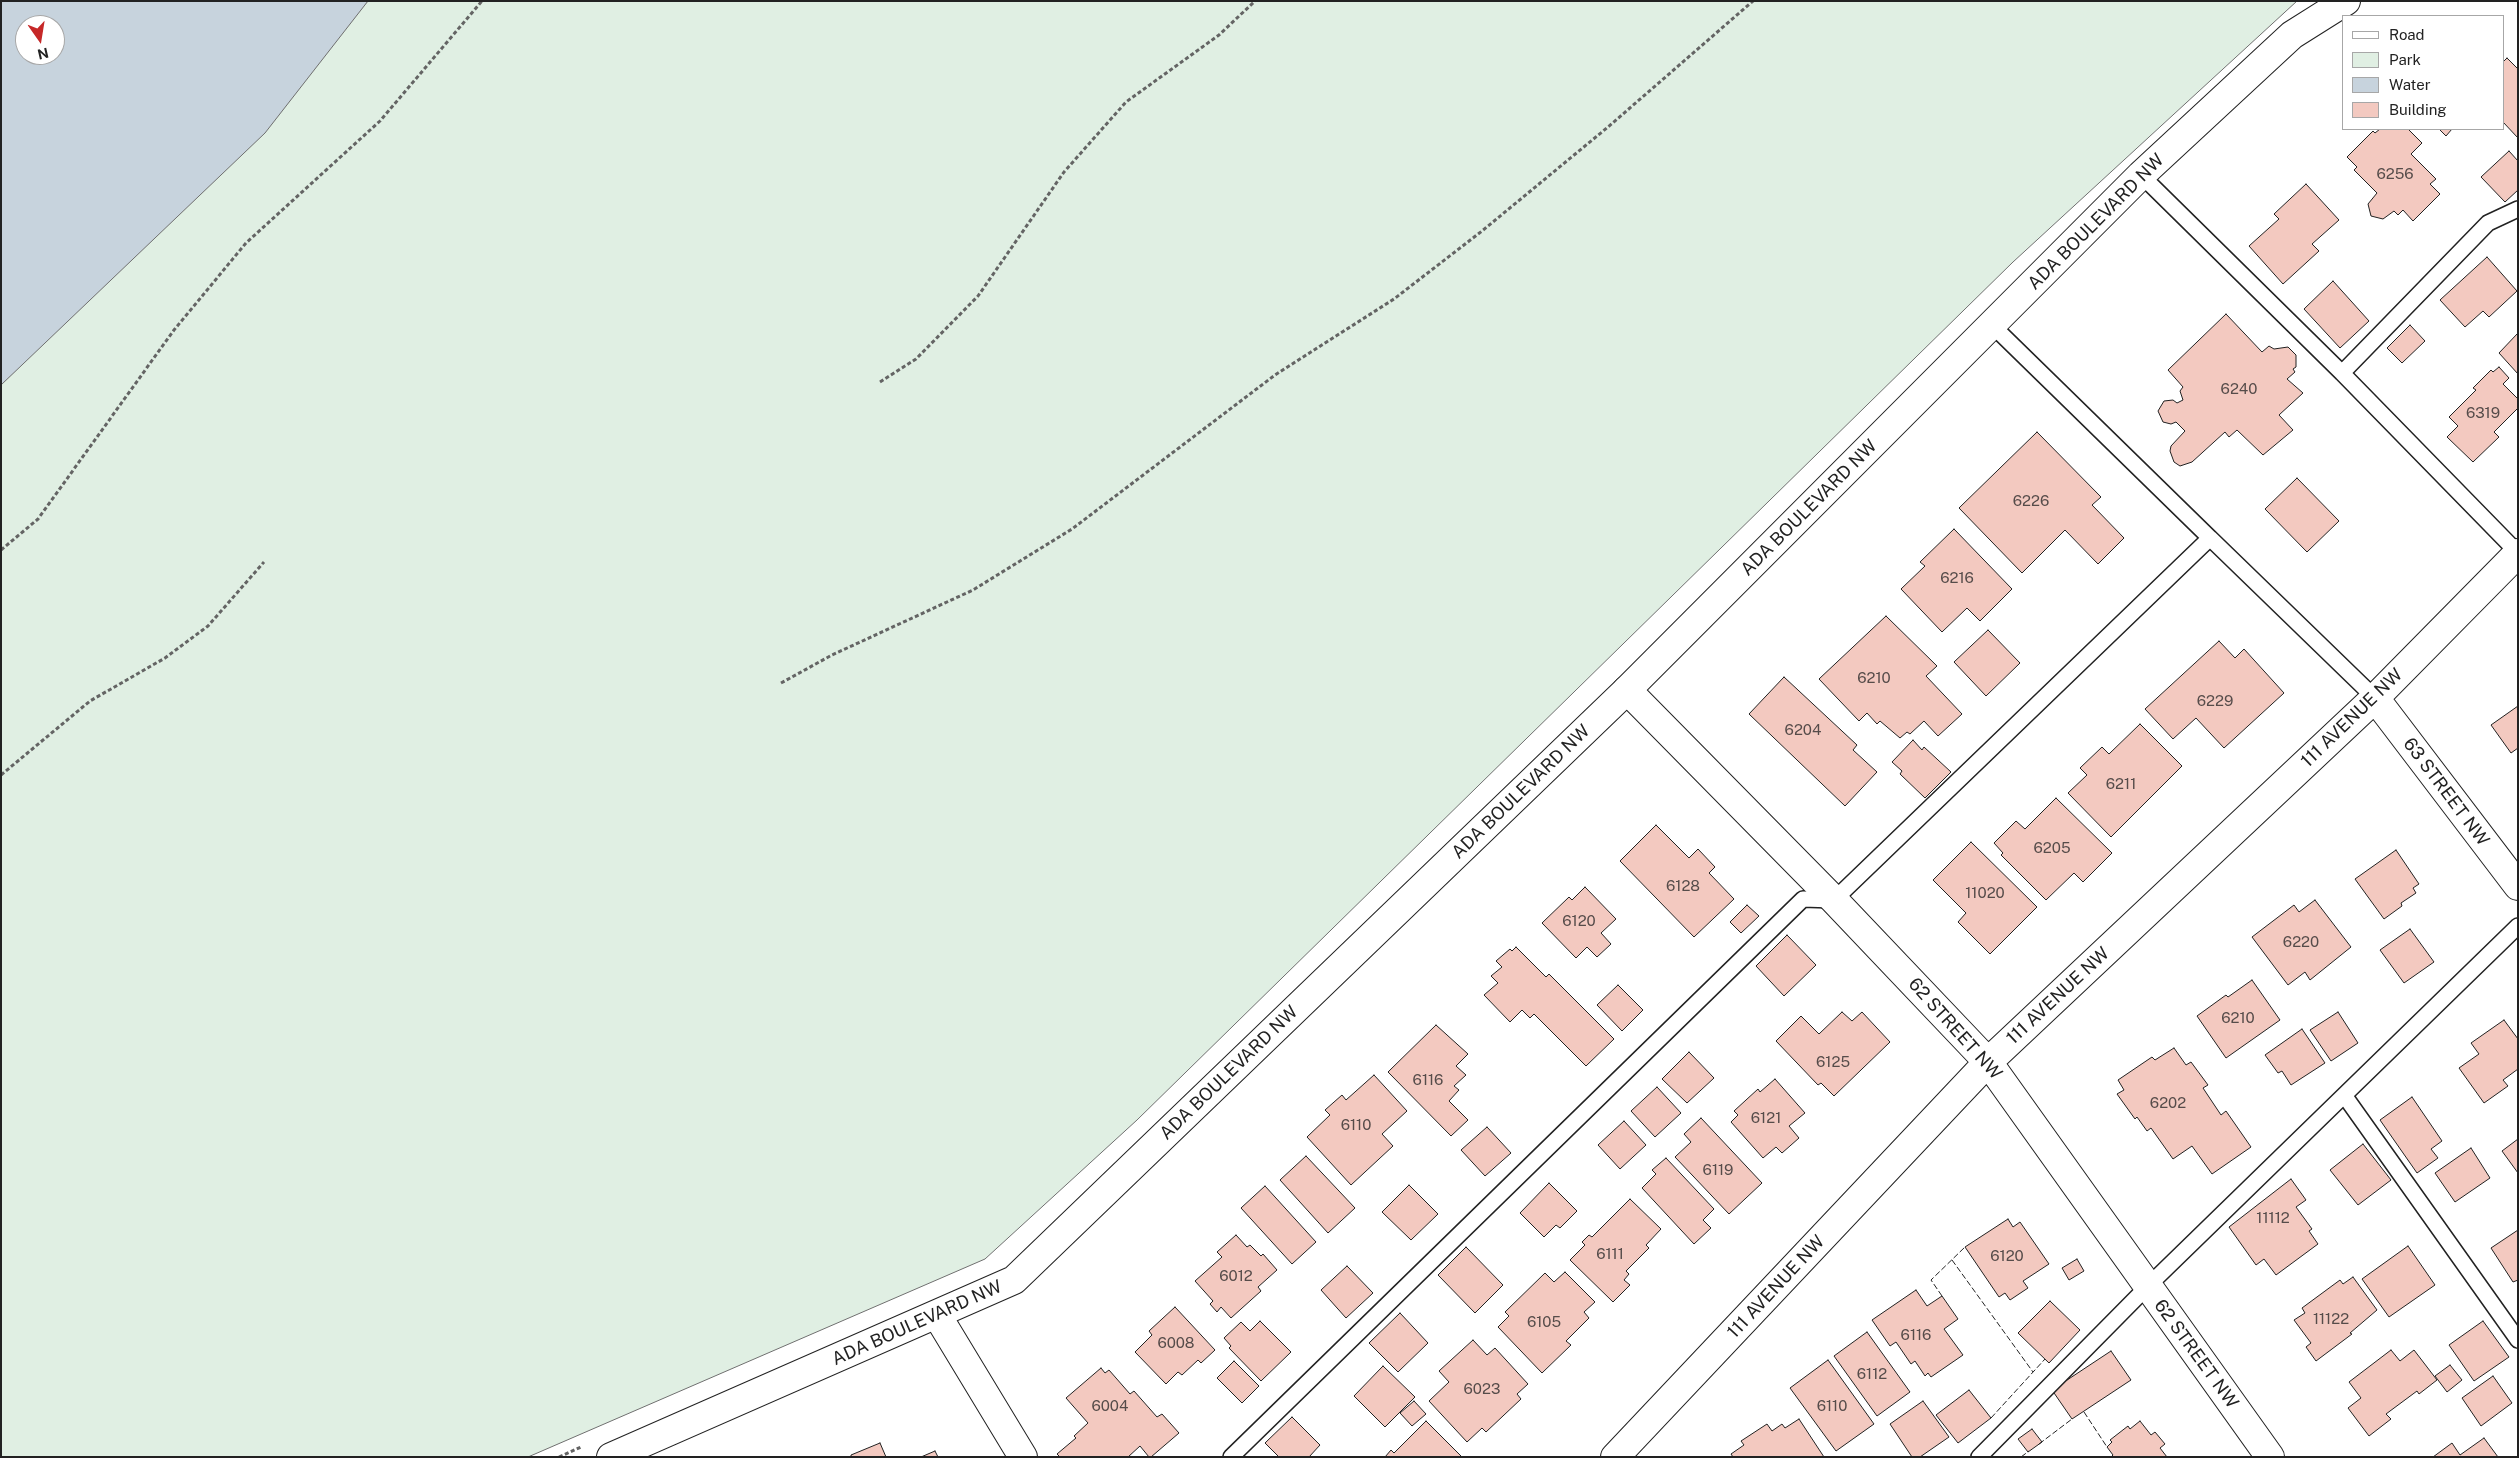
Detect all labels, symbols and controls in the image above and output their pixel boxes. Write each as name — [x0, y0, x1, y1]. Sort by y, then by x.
north arrow — [15, 15, 65, 65]
legend — [2342, 15, 2504, 130]
text: Road — [2389, 26, 2425, 43]
text: N — [36, 45, 50, 63]
text: Park — [2389, 51, 2421, 68]
text: Water — [2389, 76, 2431, 93]
text: Building — [2389, 101, 2447, 118]
street label: ADA BOULEVARD NW — [2023, 149, 2169, 295]
house number: 6256 — [2376, 165, 2414, 183]
house number: 6240 — [2221, 380, 2257, 398]
house number: 6319 — [2466, 404, 2500, 422]
street label: ADA BOULEVARD NW — [1736, 435, 1882, 581]
house number: 6226 — [2013, 492, 2049, 510]
house number: 6216 — [1940, 569, 1974, 587]
street label: 111 AVENUE NW — [2297, 664, 2407, 772]
house number: 6210 — [1857, 669, 1891, 687]
house number: 6229 — [2197, 692, 2233, 710]
street label: ADA BOULEVARD NW — [1447, 720, 1595, 864]
house number: 6204 — [1785, 721, 1821, 739]
street label: 63 STREET NW — [2398, 734, 2494, 850]
house number: 6211 — [2106, 775, 2136, 793]
house number: 6205 — [2033, 839, 2071, 857]
house number: 6128 — [1666, 877, 1700, 895]
house number: 11020 — [1965, 884, 2005, 902]
house number: 6120 — [1562, 912, 1596, 930]
house number: 6220 — [2283, 933, 2319, 951]
street label: 111 AVENUE NW — [2002, 943, 2114, 1049]
street label: 62 STREET NW — [1904, 974, 2006, 1084]
street label: ADA BOULEVARD NW — [1155, 1001, 1303, 1145]
house number: 6210 — [2221, 1009, 2255, 1027]
house number: 6125 — [1816, 1053, 1850, 1071]
house number: 6116 — [1413, 1071, 1443, 1089]
house number: 6202 — [2150, 1094, 2186, 1112]
house number: 6121 — [1751, 1109, 1781, 1127]
house number: 6110 — [1341, 1116, 1371, 1134]
house number: 6119 — [1703, 1161, 1733, 1179]
house number: 11112 — [2256, 1209, 2290, 1227]
street label: 111 AVENUE NW — [1723, 1231, 1829, 1343]
house number: 6111 — [1596, 1245, 1624, 1263]
house number: 6120 — [1990, 1247, 2024, 1265]
house number: 6012 — [1219, 1267, 1253, 1285]
street label: ADA BOULEVARD NW — [829, 1276, 1005, 1370]
street label: 62 STREET NW — [2149, 1295, 2243, 1413]
house number: 11122 — [2313, 1310, 2349, 1328]
house number: 6105 — [1527, 1313, 1561, 1331]
house number: 6116 — [1901, 1326, 1931, 1344]
house number: 6008 — [1157, 1334, 1195, 1352]
house number: 6112 — [1857, 1365, 1887, 1383]
house number: 6023 — [1464, 1380, 1500, 1398]
house number: 6004 — [1092, 1397, 1128, 1415]
house number: 6110 — [1817, 1397, 1847, 1415]

